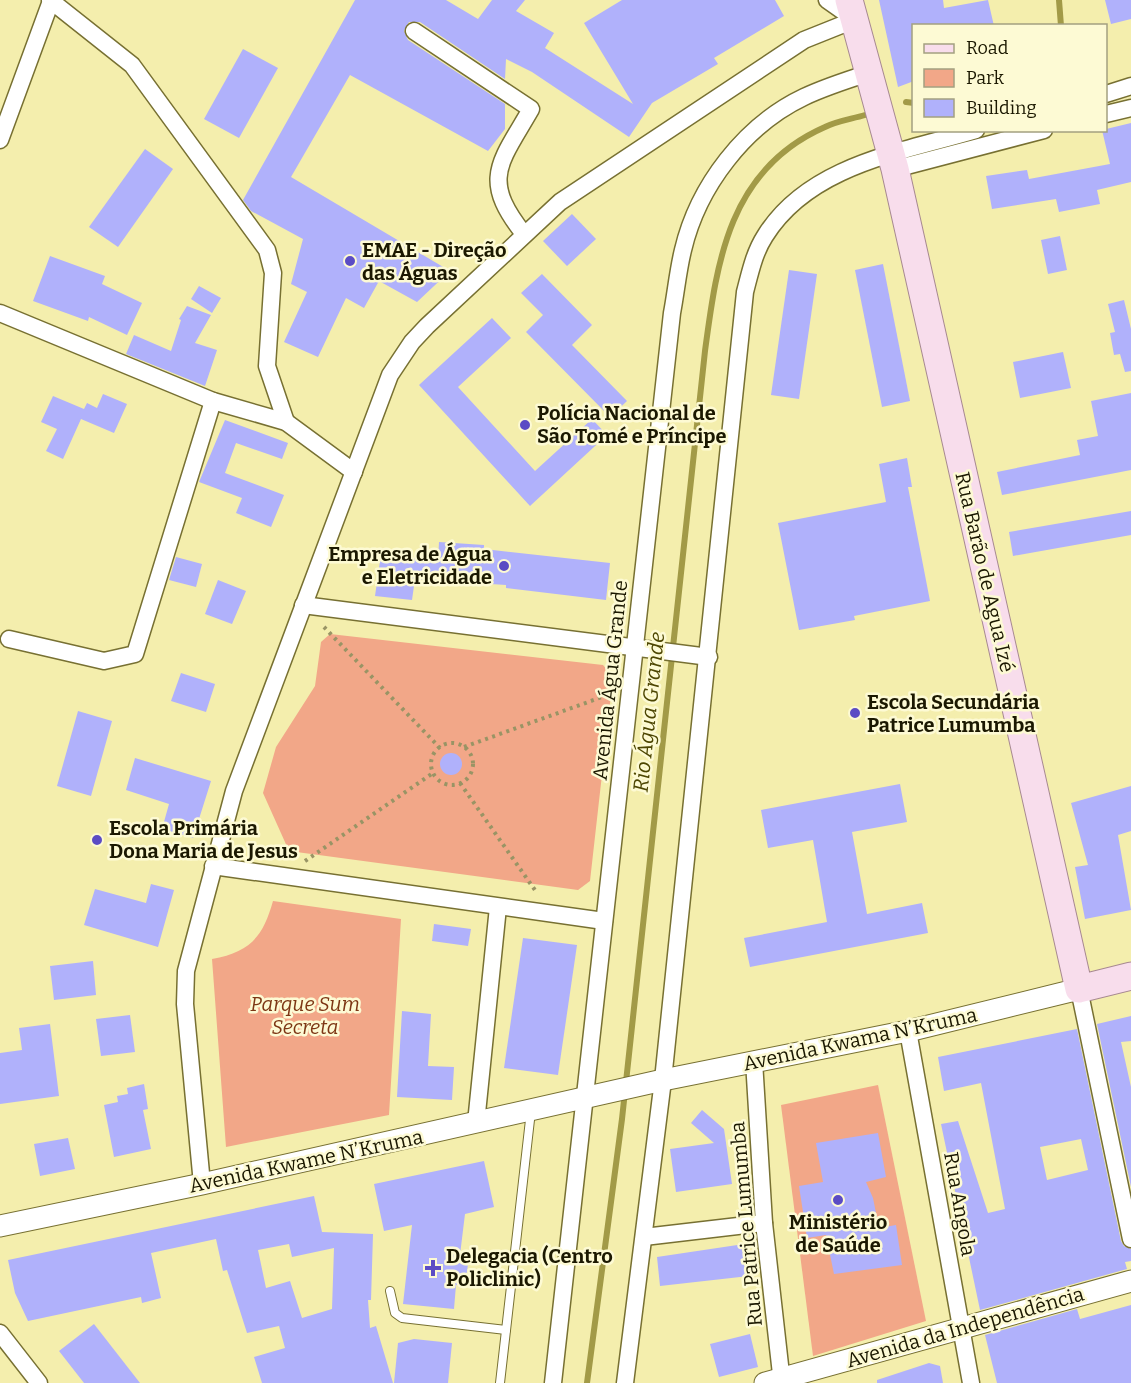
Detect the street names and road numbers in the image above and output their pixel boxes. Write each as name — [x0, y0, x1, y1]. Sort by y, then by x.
street label: Rua Barão de Agua Izé — [950, 470, 1020, 674]
street label: Avenida Água Grande — [588, 579, 632, 781]
street label: Avenida Kwama N’Kruma — [741, 1002, 979, 1076]
street label: Rua Patrice Lumumba — [725, 1121, 767, 1327]
street label: Avenida Kwame N’Kruma — [187, 1124, 425, 1198]
street label: Rua Angola — [939, 1150, 981, 1258]
street label: Avenida da Independência — [843, 1282, 1087, 1372]

